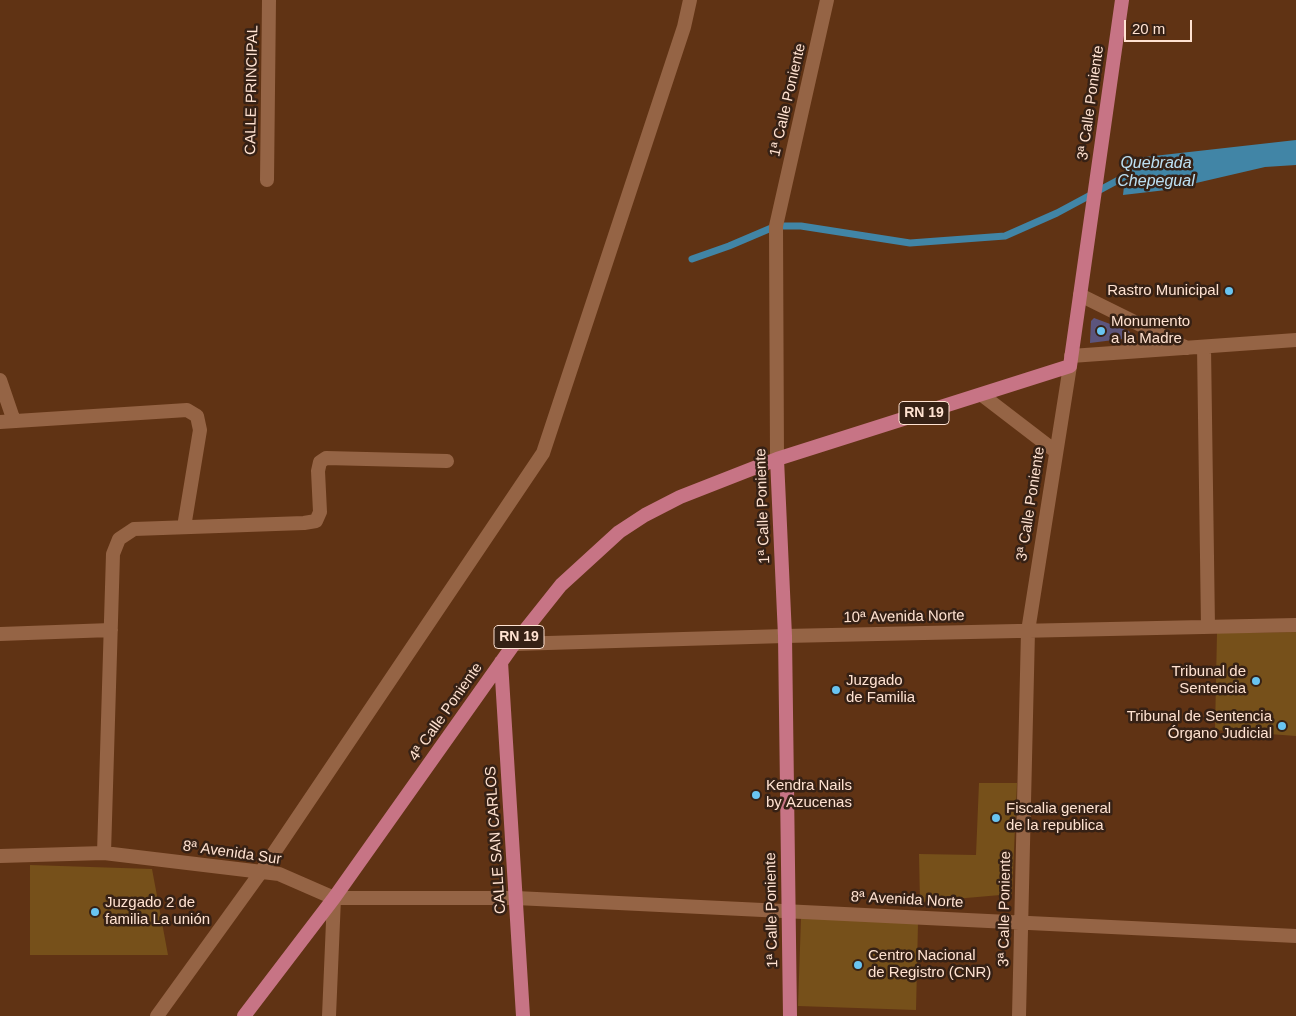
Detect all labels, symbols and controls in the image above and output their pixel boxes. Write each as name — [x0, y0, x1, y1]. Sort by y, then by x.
scale bar — [1126, 10, 1194, 42]
text: 20 m — [1132, 20, 1165, 37]
street label: CALLE PRINCIPAL — [242, 25, 262, 155]
street label: 1ª Calle Poniente — [766, 42, 810, 158]
street label: 3ª Calle Poniente — [1074, 44, 1108, 162]
water label: Quebrada Chepegual — [1117, 154, 1195, 192]
place label: Rastro Municipal — [1107, 282, 1219, 300]
marker: Rastro Municipal — [1223, 285, 1235, 297]
place label: Monumento a la Madre — [1111, 313, 1190, 348]
marker: Monumento a la Madre — [1095, 325, 1107, 337]
road number: RN 19 — [899, 402, 949, 424]
street label: 3ª Calle Poniente — [1013, 445, 1049, 563]
street label: 1ª Calle Poniente — [752, 448, 774, 564]
street label: 10ª Avenida Norte — [843, 607, 965, 627]
road number: RN 19 — [494, 626, 544, 649]
street label: 4ª Calle Poniente — [405, 659, 487, 765]
place label: Tribunal de Sentencia — [1172, 663, 1246, 698]
place label: Juzgado de Familia — [846, 672, 915, 707]
marker: Tribunal de Sentencia — [1250, 675, 1262, 687]
marker: Juzgado de Familia — [830, 684, 842, 696]
place label: Tribunal de Sentencia Órgano Judicial — [1127, 708, 1272, 743]
marker: Tribunal de Sentencia Órgano Judicial — [1276, 720, 1288, 732]
street label: CALLE SAN CARLOS — [482, 765, 510, 915]
place label: Kendra Nails by Azucenas — [766, 777, 852, 812]
marker: Kendra Nails by Azucenas — [750, 789, 762, 801]
place label: Fiscalia general de la republica — [1006, 800, 1111, 835]
marker: Fiscalia general de la republica — [990, 812, 1002, 824]
street label: 8ª Avenida Sur — [181, 837, 283, 869]
street label: 3ª Calle Poniente — [995, 851, 1015, 967]
street label: 1ª Calle Poniente — [762, 852, 782, 968]
street label: 8ª Avenida Norte — [850, 888, 964, 912]
place label: Juzgado 2 de familia La unión — [105, 894, 210, 929]
marker: Juzgado 2 de familia La unión — [89, 906, 101, 918]
place label: Centro Nacional de Registro (CNR) — [868, 947, 991, 982]
marker: Centro Nacional de Registro (CNR) — [852, 959, 864, 971]

